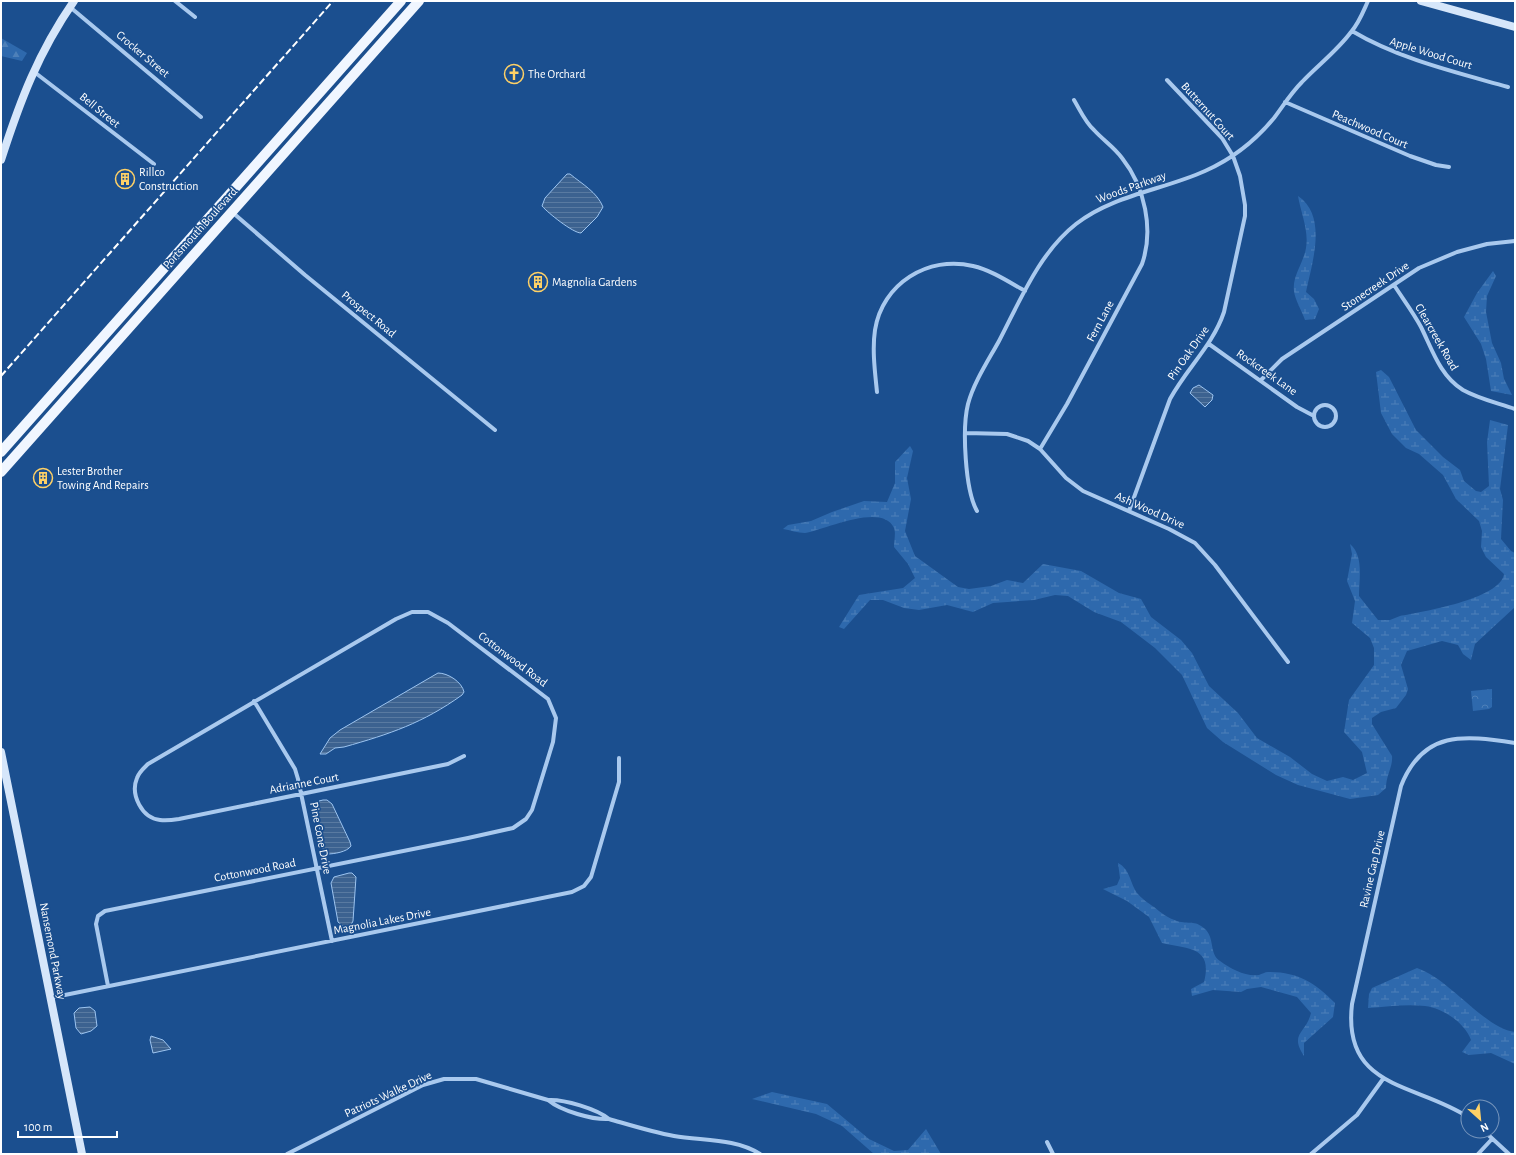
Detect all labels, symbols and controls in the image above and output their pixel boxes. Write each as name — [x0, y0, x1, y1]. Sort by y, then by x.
street label: Crocker Street — [114, 28, 172, 80]
street label: Apple Wood Court — [1389, 35, 1474, 71]
church icon: The Orchard — [503, 63, 525, 85]
place label: The Orchard — [528, 68, 585, 80]
street label: Butternut Court — [1179, 80, 1237, 142]
street label: Bell Street — [78, 90, 123, 130]
street label: Peachwood Court — [1330, 108, 1410, 150]
place label: Rillco Construction — [139, 166, 199, 192]
building icon: Rillco Construction — [114, 168, 136, 190]
street label: Woods Parkway — [1094, 169, 1168, 206]
street label: Portsmouth Boulevard — [161, 185, 239, 271]
street label: Stonecreek Drive — [1339, 259, 1411, 313]
building icon: Magnolia Gardens — [527, 271, 549, 293]
place label: Magnolia Gardens — [552, 276, 637, 288]
street label: Prospect Road — [339, 289, 399, 339]
street label: Fern Lane — [1084, 299, 1116, 343]
street label: Clearcreek Road — [1413, 302, 1461, 372]
street label: Pin Oak Drive — [1165, 324, 1211, 382]
street label: Rockcreek Lane — [1234, 347, 1300, 397]
place label: Lester Brother Towing And Repairs — [57, 465, 149, 491]
building icon: Lester Brother Towing And Repairs — [32, 467, 54, 489]
street label: Ash Wood Drive — [1113, 489, 1187, 531]
street label: Cottonwood Road — [476, 629, 550, 689]
street label: Adrianne Court — [268, 770, 340, 796]
street label: Pine Cone Drive — [308, 801, 334, 875]
street label: Ravine Gap Drive — [1357, 829, 1387, 909]
street label: Cottonwood Road — [213, 856, 297, 884]
street label: Nansemond Parkway — [37, 902, 68, 1001]
street label: Magnolia Lakes Drive — [332, 906, 432, 936]
street label: Patriots Walke Drive — [343, 1069, 433, 1119]
north arrow — [1460, 1099, 1500, 1139]
scale bar — [18, 1113, 117, 1139]
text: 100 m — [24, 1121, 52, 1133]
text: N — [1478, 1121, 1490, 1134]

